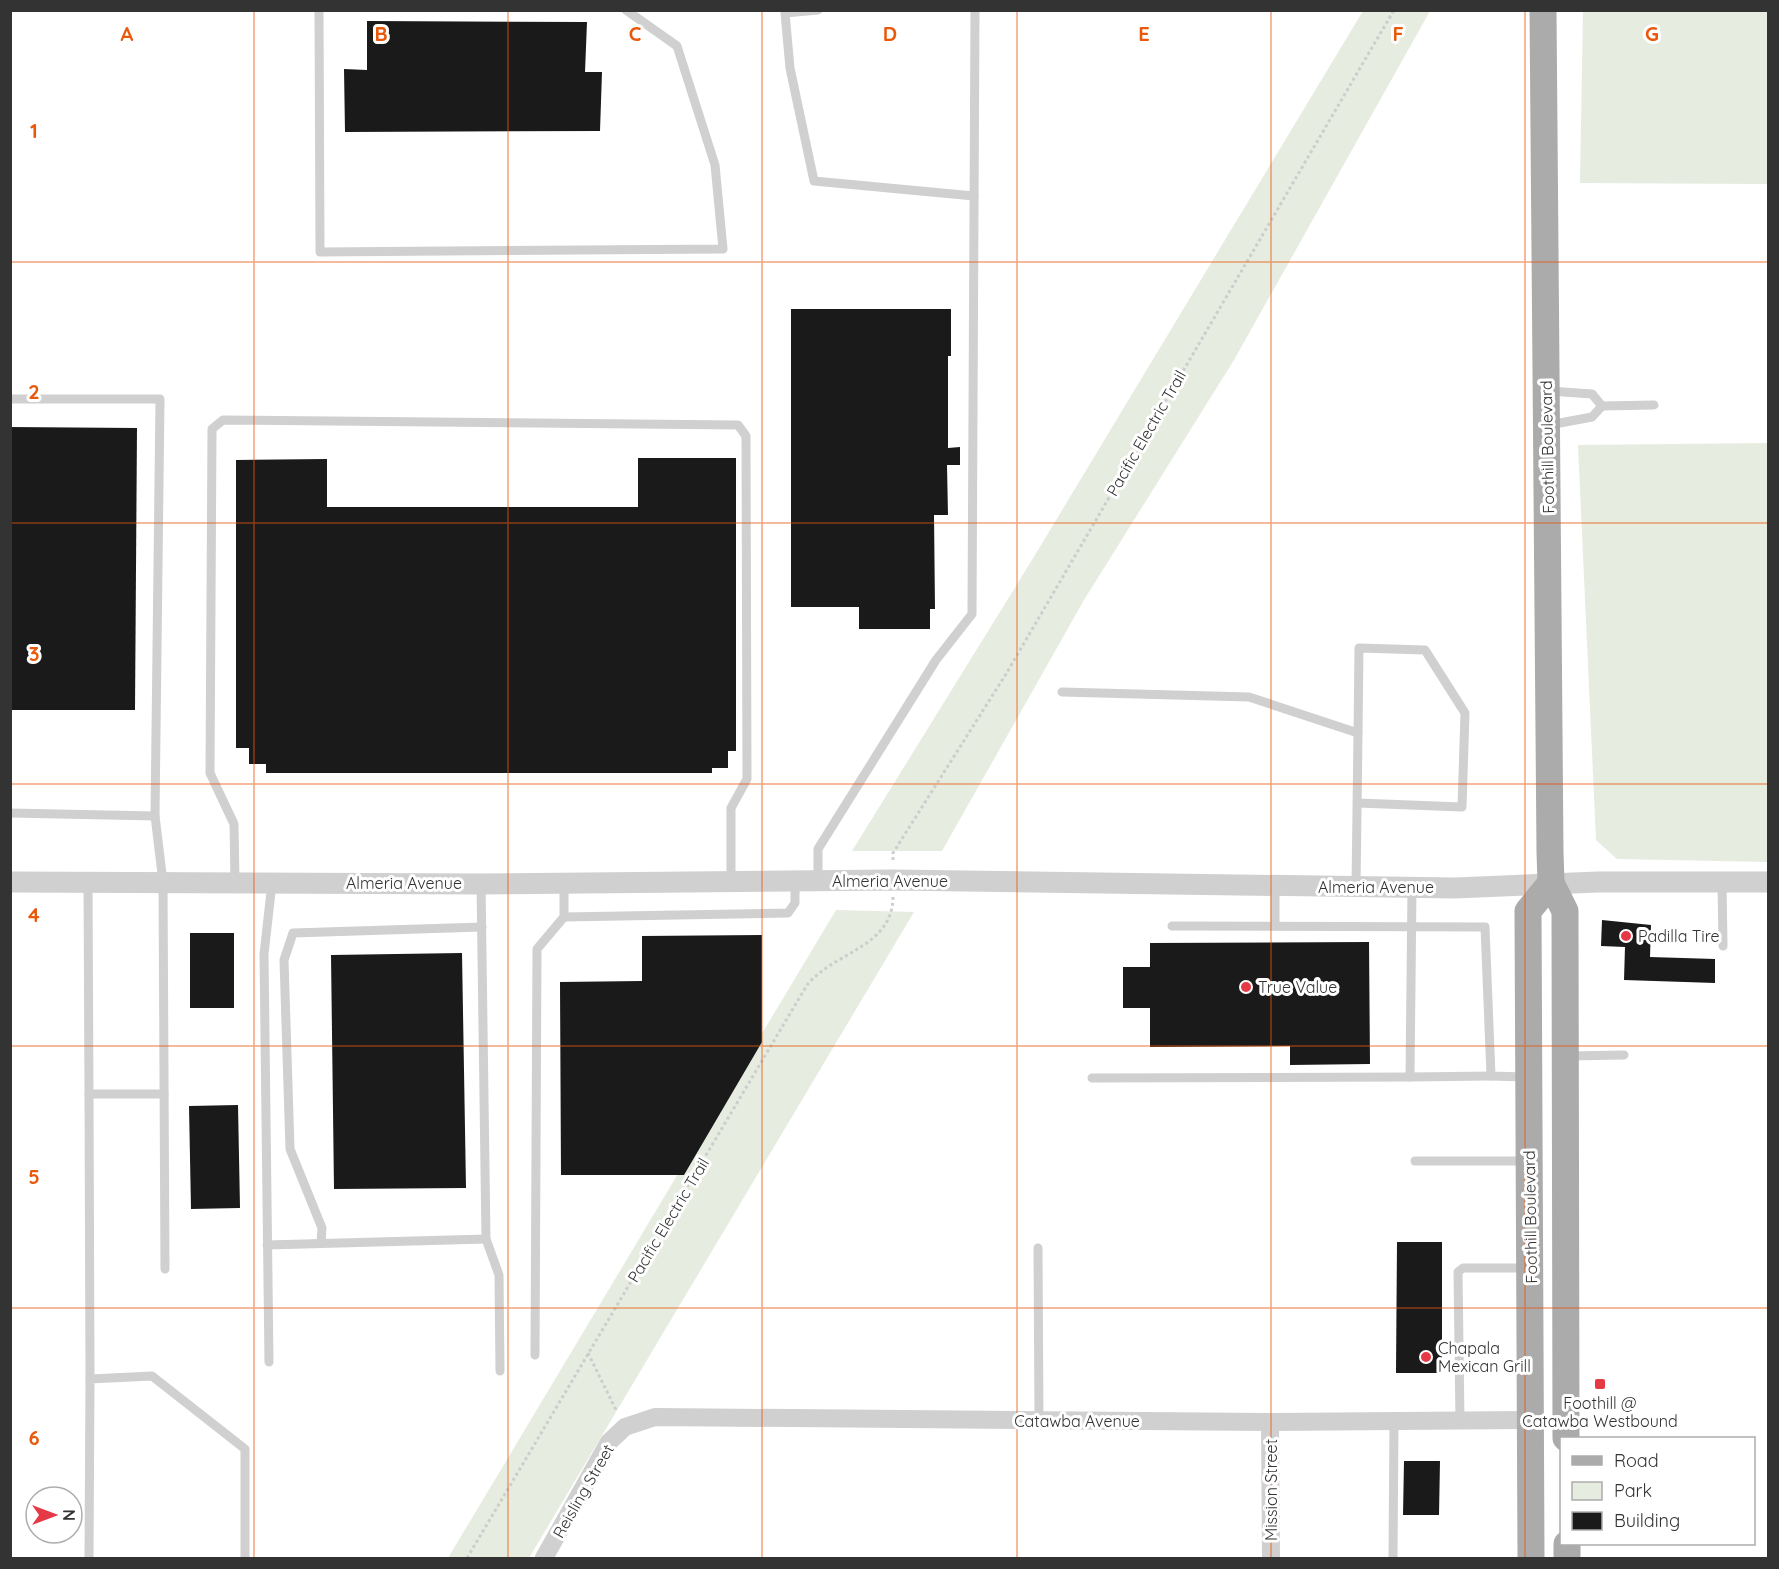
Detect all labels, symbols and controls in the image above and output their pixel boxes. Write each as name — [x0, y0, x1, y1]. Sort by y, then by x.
text: A — [121, 21, 134, 46]
text: B — [374, 21, 388, 46]
text: C — [629, 21, 642, 46]
text: D — [883, 21, 897, 46]
text: E — [1138, 21, 1150, 46]
text: F — [1392, 21, 1404, 46]
text: G — [1645, 21, 1659, 46]
text: 1 — [30, 118, 38, 143]
street label: Pacific Electric Trail — [1102, 367, 1190, 499]
text: 2 — [28, 379, 40, 404]
street label: Foothill Boulevard — [1536, 380, 1558, 514]
text: 3 — [29, 641, 39, 666]
street label: Almeria Avenue — [832, 871, 948, 891]
street label: Almeria Avenue — [346, 873, 462, 893]
street label: Almeria Avenue — [1318, 877, 1434, 897]
text: 4 — [28, 902, 40, 927]
place label: Padilla Tire — [1638, 926, 1720, 946]
marker: Padilla Tire — [1619, 929, 1633, 943]
place label: True Value — [1258, 977, 1337, 997]
marker: True Value — [1239, 980, 1253, 994]
street label: Foothill Boulevard — [1519, 1150, 1541, 1284]
street label: Pacific Electric Trail — [623, 1154, 713, 1286]
text: 5 — [28, 1164, 40, 1189]
place label: Chapala Mexican Grill — [1438, 1338, 1531, 1376]
marker: Chapala Mexican Grill — [1419, 1350, 1433, 1364]
marker: Foothill @ Catawba Westbound — [1593, 1377, 1607, 1391]
place label: Foothill @ Catawba Westbound — [1522, 1393, 1678, 1431]
street label: Catawba Avenue — [1014, 1411, 1140, 1431]
text: 6 — [28, 1425, 40, 1450]
legend — [1560, 1437, 1755, 1545]
street label: Mission Street — [1261, 1439, 1281, 1541]
street label: Reisling Street — [548, 1441, 618, 1541]
text: Road — [1614, 1449, 1659, 1472]
text: Park — [1614, 1479, 1652, 1502]
north arrow — [24, 1485, 84, 1545]
text: N — [59, 1509, 79, 1521]
text: Building — [1614, 1509, 1680, 1532]

